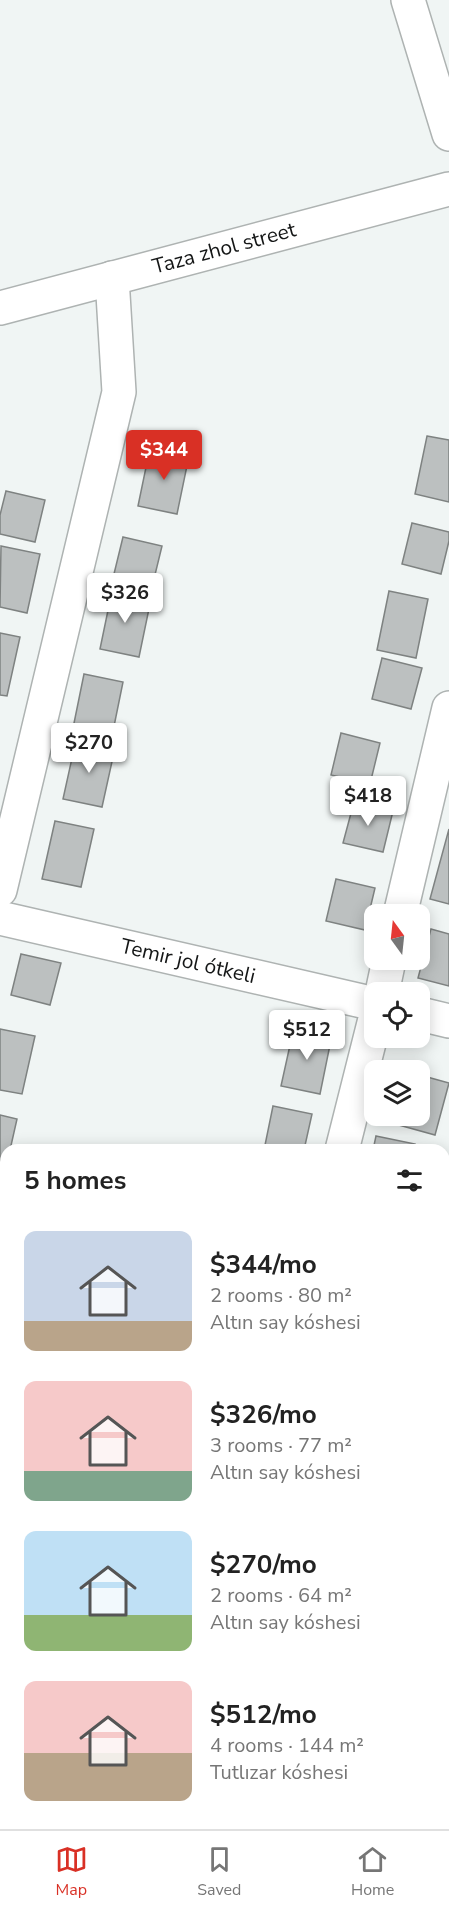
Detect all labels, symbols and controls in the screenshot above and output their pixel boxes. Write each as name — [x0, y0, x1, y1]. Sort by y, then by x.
street label: Taza zhol street — [149, 215, 300, 281]
pin: $344 — [128, 430, 200, 481]
text: $344 — [140, 436, 188, 463]
pin: $326 — [89, 573, 161, 624]
text: $326 — [101, 579, 149, 606]
pin: $270 — [53, 723, 125, 774]
text: $270 — [65, 729, 113, 756]
pin: $418 — [332, 776, 404, 827]
text: $418 — [344, 782, 392, 809]
north arrow — [364, 904, 430, 970]
map controls — [364, 904, 430, 1126]
street label: Temir jol ótkeli — [118, 932, 258, 990]
button: locate — [364, 982, 430, 1048]
pin: $512 — [271, 1010, 343, 1061]
text: $512 — [283, 1016, 331, 1043]
button: layers — [364, 1060, 430, 1126]
text: 5 homes — [24, 1163, 126, 1198]
icon: filters — [393, 1164, 426, 1197]
text: $344/mo — [210, 1247, 317, 1282]
icon: home — [72, 1255, 144, 1327]
text: 2 rooms · 80 m² — [210, 1282, 352, 1309]
text: Altın say kóshesi — [210, 1309, 361, 1336]
text: $326/mo — [210, 1397, 317, 1432]
icon: home — [72, 1405, 144, 1477]
text: 3 rooms · 77 m² — [210, 1432, 352, 1459]
text: Altın say kóshesi — [210, 1459, 361, 1486]
text: $270/mo — [210, 1547, 317, 1582]
icon: home — [72, 1555, 144, 1627]
text: 2 rooms · 64 m² — [210, 1582, 352, 1609]
text: Altın say kóshesi — [210, 1609, 361, 1636]
text: $512/mo — [210, 1697, 317, 1732]
icon: home — [72, 1705, 144, 1777]
text: 4 rooms · 144 m² — [210, 1732, 364, 1759]
text: Tutlızar kóshesi — [210, 1759, 348, 1786]
tab: Map — [55, 1843, 88, 1901]
tab: Saved — [197, 1843, 241, 1901]
tab: Home — [351, 1843, 394, 1901]

